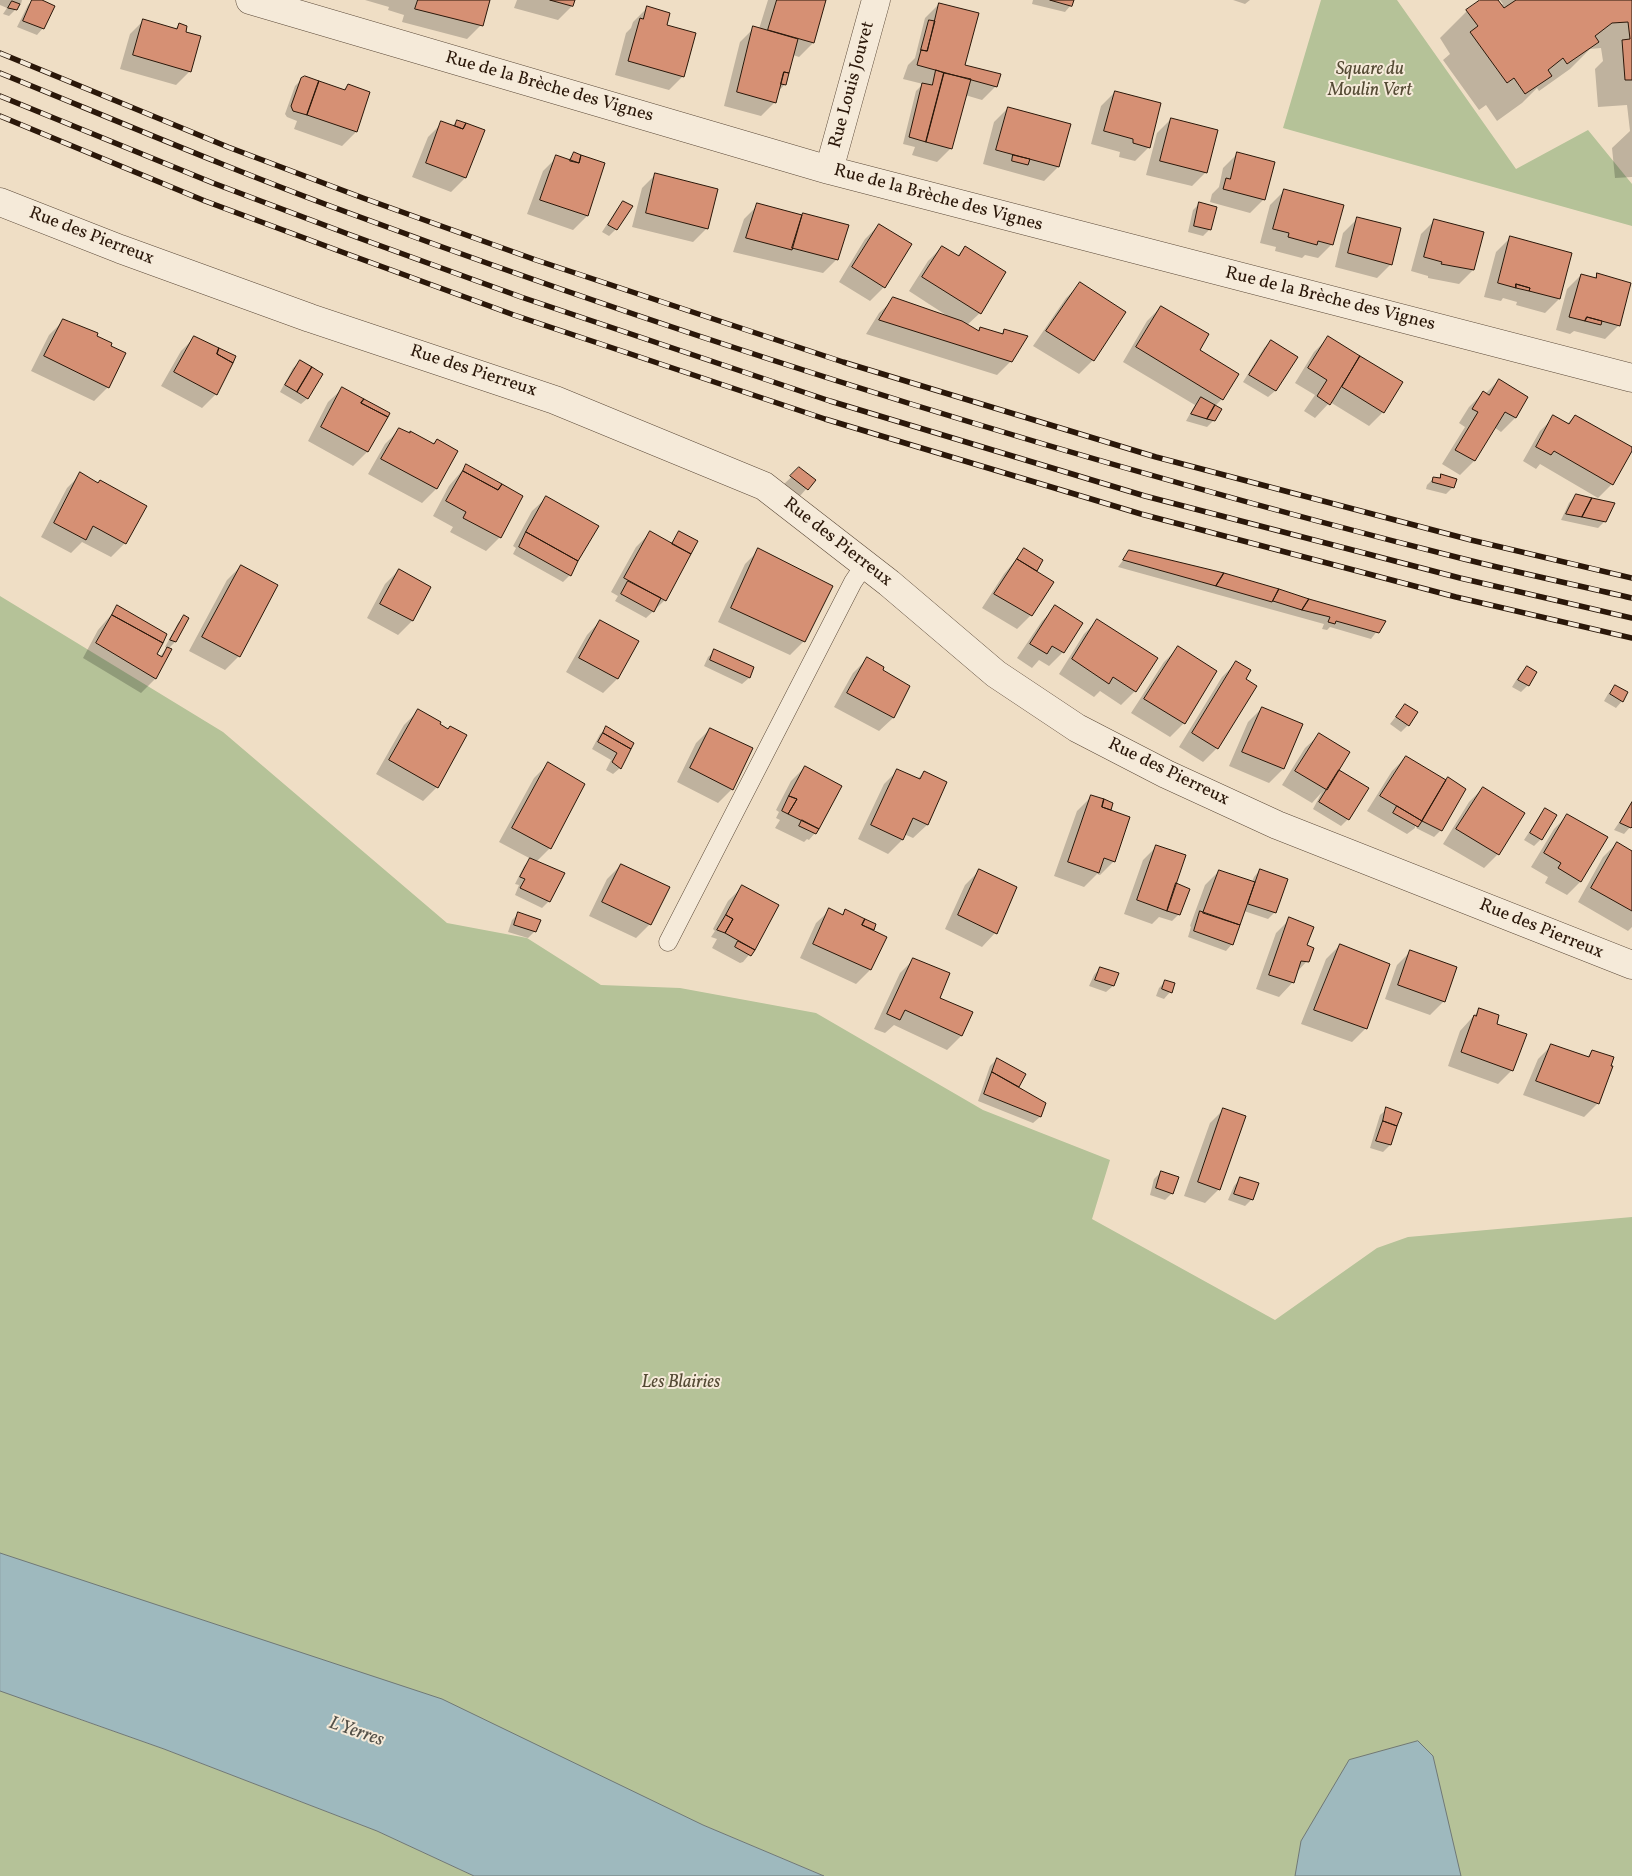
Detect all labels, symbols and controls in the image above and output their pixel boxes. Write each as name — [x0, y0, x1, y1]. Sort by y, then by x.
street label: Rue Louis Jouvet — [826, 19, 880, 151]
street label: Rue de la Brèche des Vignes — [442, 48, 656, 128]
park label: Square du Moulin Vert — [1328, 60, 1412, 102]
street label: Rue de la Brèche des Vignes — [831, 161, 1045, 237]
street label: Rue des Pierreux — [25, 203, 157, 271]
street label: Rue de la Brèche des Vignes — [1223, 263, 1437, 337]
street label: Rue des Pierreux — [407, 341, 539, 403]
street label: Rue des Pierreux — [778, 494, 896, 592]
street label: Rue des Pierreux — [1104, 734, 1232, 812]
street label: Rue des Pierreux — [1476, 895, 1606, 965]
park label: Les Blairies — [642, 1373, 720, 1395]
water label: L'Yerres — [325, 1713, 387, 1753]

